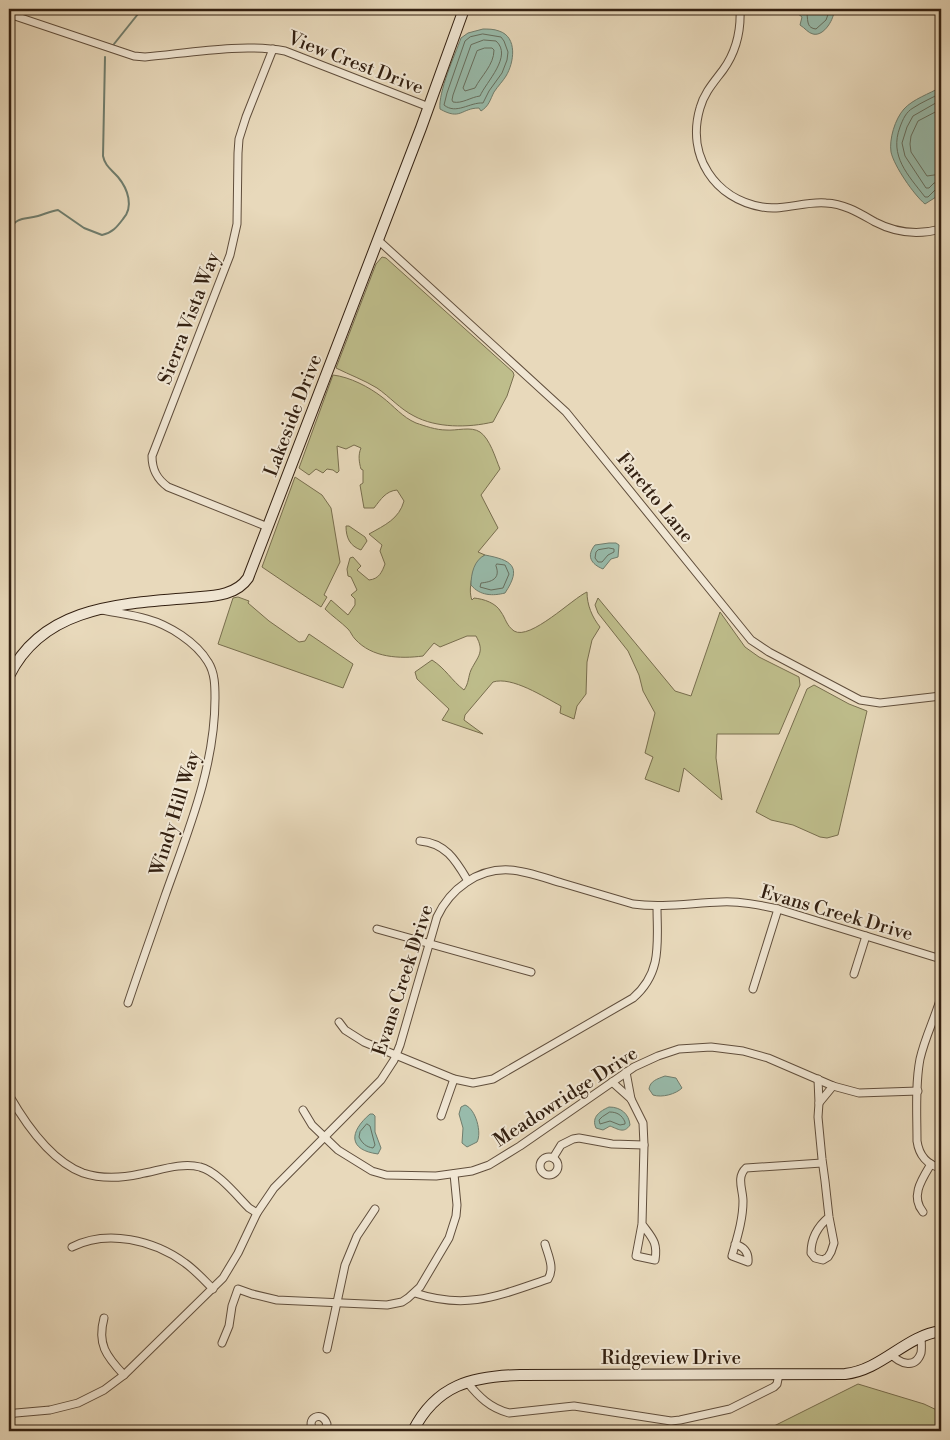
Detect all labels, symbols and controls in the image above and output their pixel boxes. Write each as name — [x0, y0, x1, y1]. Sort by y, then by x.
street label: View Crest Drive — [283, 26, 427, 100]
street label: Sierra Vista Way — [153, 248, 225, 388]
street label: Lakeside Drive — [259, 351, 327, 480]
street label: Faretto Lane — [611, 448, 699, 548]
street label: Windy Hill Way — [144, 747, 206, 880]
street label: Evans Creek Drive — [758, 880, 916, 946]
street label: Evans Creek Drive — [367, 902, 439, 1059]
street label: Meadowridge Drive — [489, 1041, 642, 1152]
street label: Ridgeview Drive — [601, 1346, 741, 1370]

